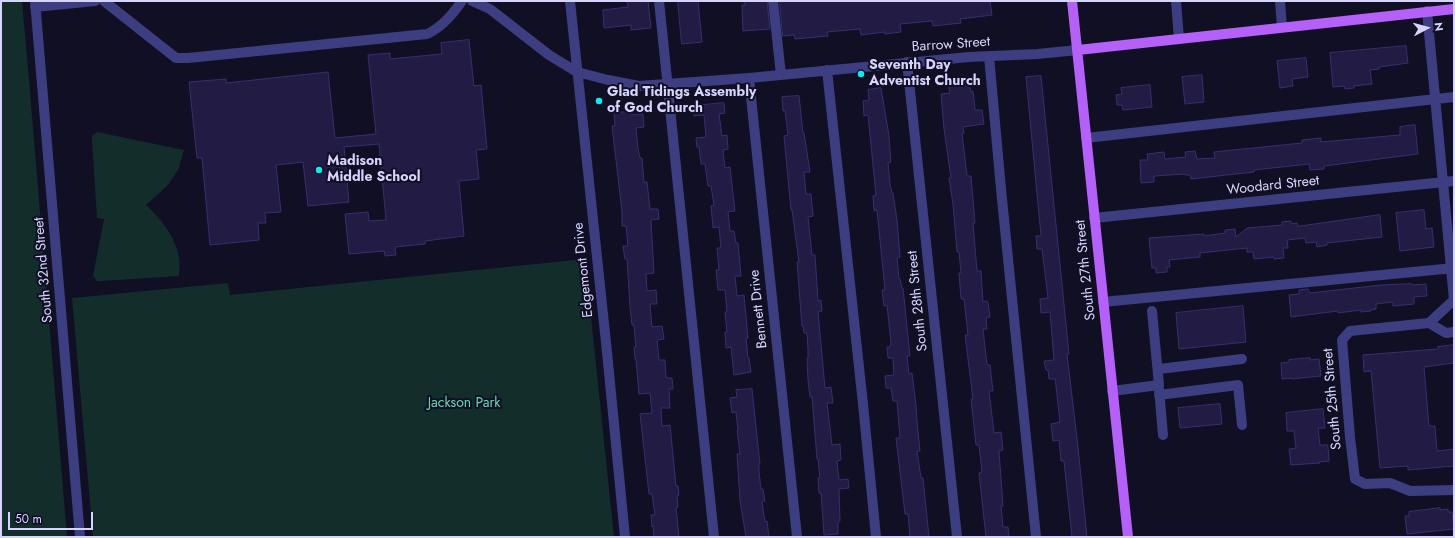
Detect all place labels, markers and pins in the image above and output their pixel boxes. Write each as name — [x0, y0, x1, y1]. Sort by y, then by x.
place label: Seventh Day Adventist Church — [869, 58, 981, 90]
marker: Seventh Day Adventist Church — [856, 69, 866, 79]
place label: Glad Tidings Assembly of God Church — [607, 85, 756, 118]
marker: Glad Tidings Assembly of God Church — [594, 96, 604, 106]
place label: Madison Middle School — [327, 154, 421, 186]
marker: Madison Middle School — [314, 165, 324, 175]

